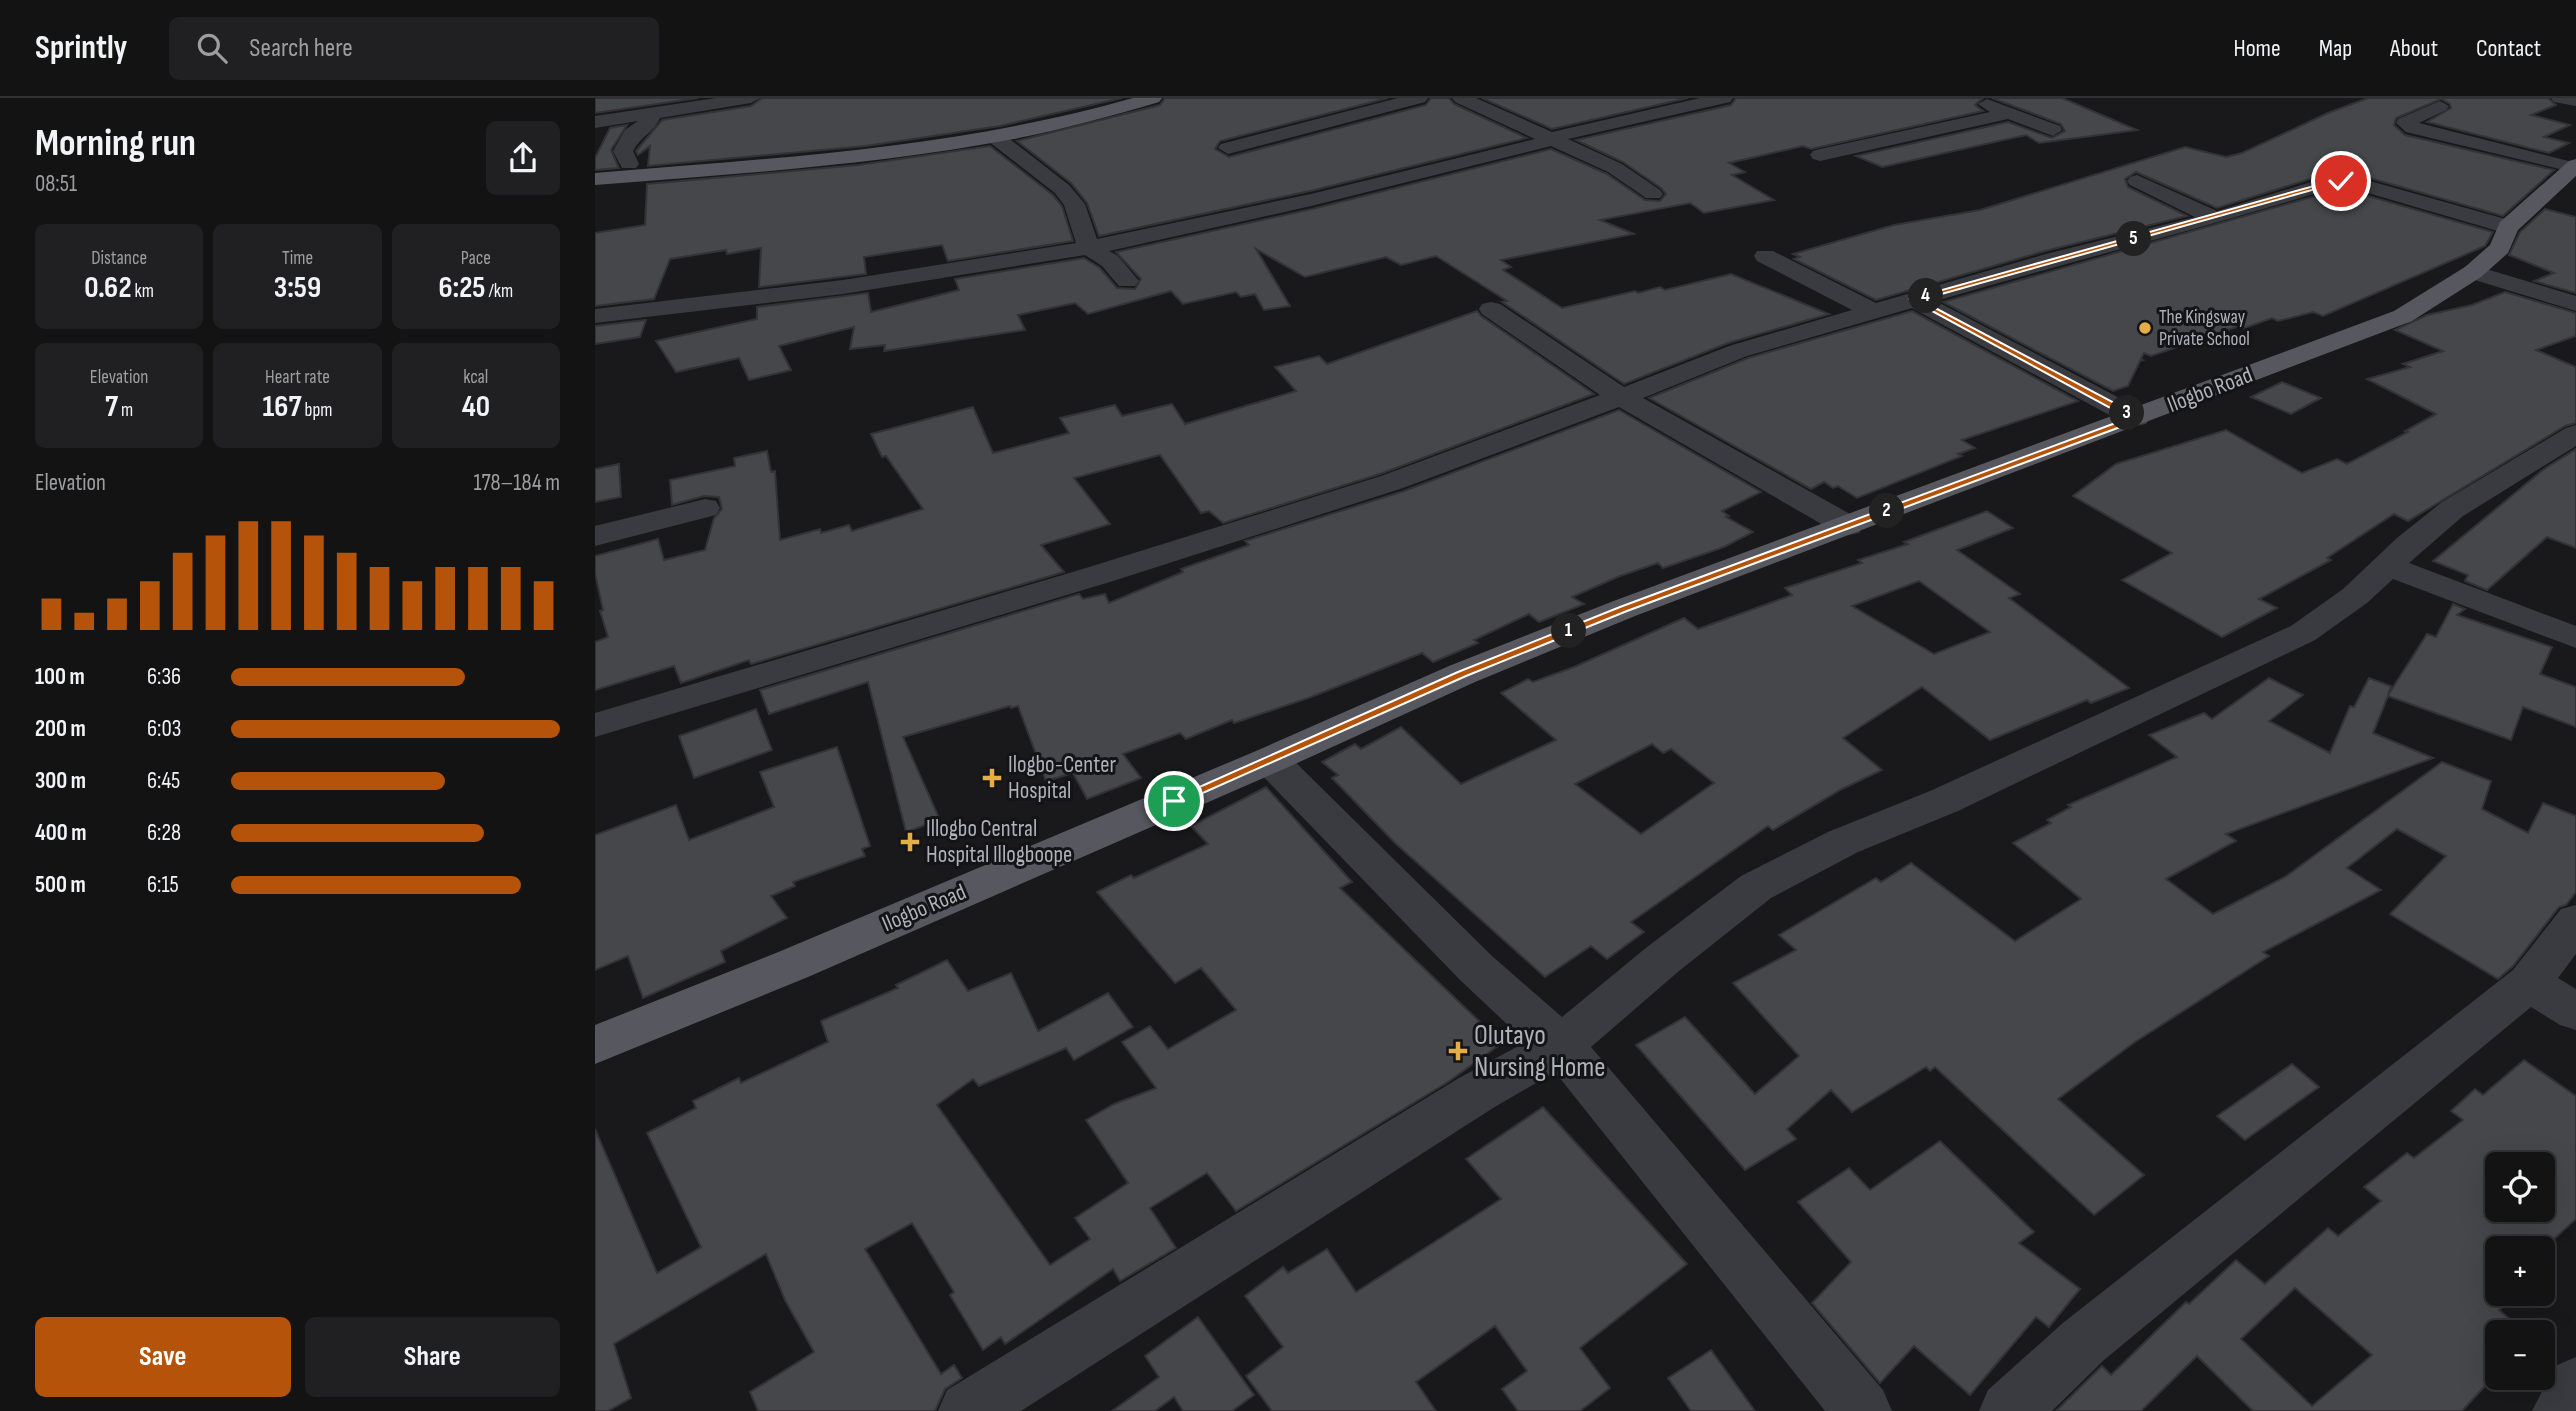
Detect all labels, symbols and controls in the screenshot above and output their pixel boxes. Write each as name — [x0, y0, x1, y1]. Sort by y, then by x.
search box — [169, 17, 659, 80]
text: Sprintly — [35, 28, 127, 68]
icon: search — [193, 29, 231, 67]
text: Search here — [249, 33, 353, 64]
text: Home — [2233, 34, 2281, 63]
text: Map — [2319, 34, 2352, 63]
text: About — [2390, 34, 2438, 63]
text: Contact — [2476, 34, 2541, 63]
text: Morning run — [35, 121, 196, 166]
button: share — [486, 121, 560, 195]
pin — [2311, 151, 2371, 211]
icon: check — [2322, 162, 2360, 200]
text: 08:51 — [35, 170, 77, 198]
pin: 5 — [2117, 222, 2151, 256]
text: 5 — [2129, 227, 2138, 250]
text: Distance — [91, 247, 147, 270]
text: Time — [282, 247, 313, 270]
text: Pace — [461, 247, 491, 270]
text: 0.62 — [84, 270, 132, 306]
text: 3:59 — [274, 270, 321, 306]
text: 6:25 — [438, 270, 486, 306]
pin: 4 — [1909, 278, 1943, 314]
text: km — [132, 280, 154, 303]
text: /km — [486, 280, 513, 303]
text: 4 — [1921, 284, 1930, 307]
place label: The Kingsway Private School — [2159, 306, 2250, 351]
marker: The Kingsway Private School — [2137, 320, 2153, 336]
street label: Ilogbo Road — [2164, 361, 2256, 419]
text: Elevation — [90, 366, 148, 389]
text: Heart rate — [265, 366, 330, 389]
text: kcal — [463, 366, 488, 389]
text: 7 — [105, 389, 118, 425]
text: 167 — [263, 389, 301, 425]
text: 40 — [462, 389, 490, 425]
pin: 3 — [2109, 396, 2145, 430]
text: m — [118, 399, 133, 422]
text: bpm — [301, 399, 332, 422]
text: 3 — [2122, 401, 2131, 424]
text: Elevation — [35, 469, 106, 497]
text: 178–184 m — [473, 469, 560, 497]
pin: 2 — [1869, 494, 1905, 528]
text: 2 — [1882, 499, 1891, 522]
pin: 1 — [1551, 614, 1587, 648]
text: 1 — [1565, 619, 1572, 642]
text: 100 m — [35, 663, 85, 691]
text: 6:36 — [147, 663, 181, 691]
text: 200 m — [35, 715, 86, 743]
text: 6:03 — [147, 715, 181, 743]
place label: Ilogbo-Center Hospital — [1008, 751, 1116, 805]
text: 300 m — [35, 767, 86, 795]
text: 6:45 — [147, 767, 180, 795]
marker: Ilogbo-Center Hospital — [982, 768, 1002, 788]
pin — [1144, 771, 1204, 831]
icon: arrive — [1155, 782, 1193, 820]
place label: Illogbo Central Hospital Illogboope — [926, 815, 1072, 869]
text: 400 m — [35, 819, 86, 847]
text: 6:28 — [147, 819, 181, 847]
marker: Illogbo Central Hospital Illogboope — [900, 832, 920, 852]
text: 500 m — [35, 871, 86, 899]
text: 6:15 — [147, 871, 179, 899]
street label: Ilogbo Road — [878, 878, 970, 938]
place label: Olutayo Nursing Home — [1474, 1019, 1606, 1084]
marker: Olutayo Nursing Home — [1448, 1041, 1468, 1061]
map controls — [2485, 1152, 2555, 1390]
button: locate — [2485, 1152, 2555, 1222]
button: + — [2485, 1236, 2555, 1306]
button: Save — [35, 1317, 291, 1397]
button: Share — [305, 1317, 560, 1397]
button: − — [2485, 1320, 2555, 1390]

